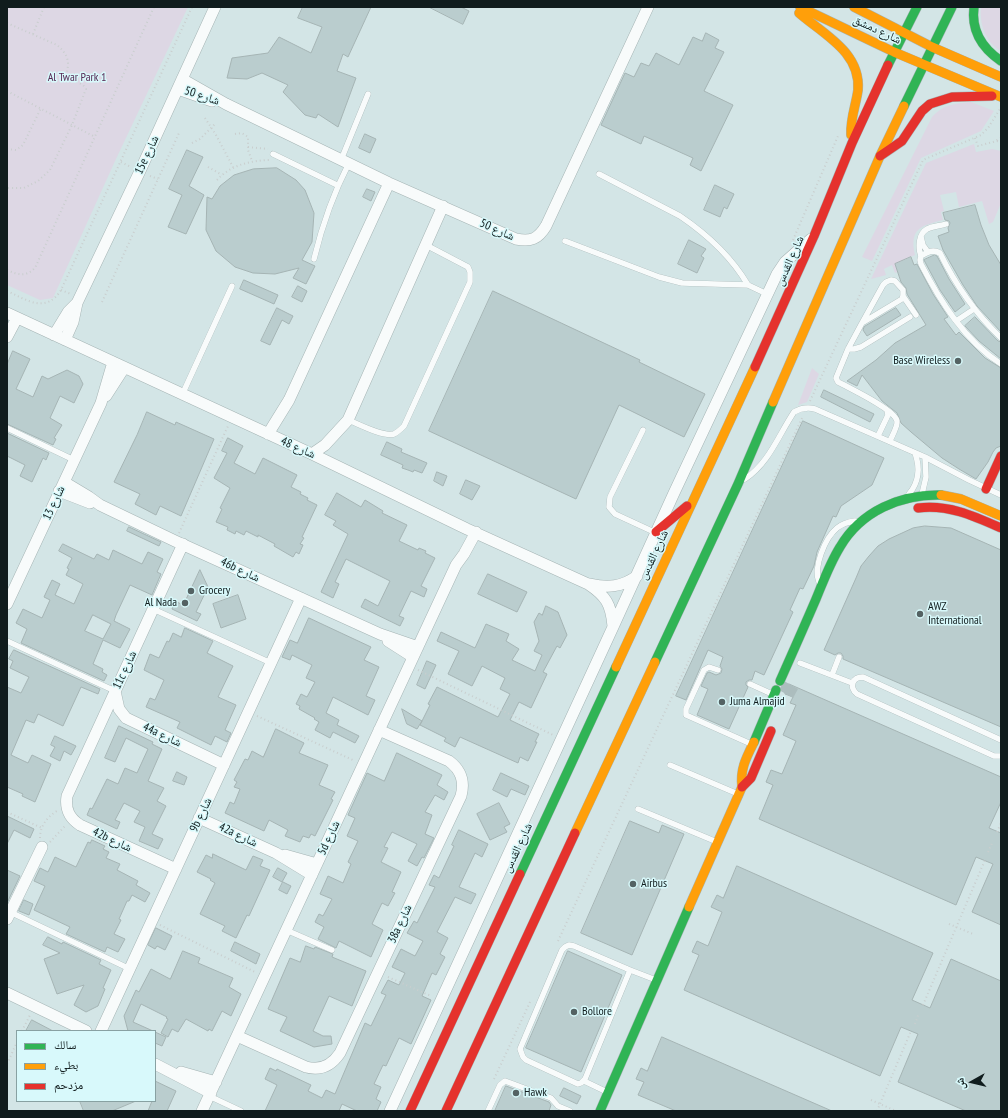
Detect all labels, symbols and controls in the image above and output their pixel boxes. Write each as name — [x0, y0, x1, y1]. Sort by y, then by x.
street label: شارع دمشق — [851, 13, 903, 47]
park label: Al Twar Park 1 — [48, 71, 106, 85]
street label: شارع 50 — [183, 84, 221, 108]
street label: 15e شارع — [132, 133, 162, 177]
street label: شارع 50 — [478, 216, 516, 244]
street label: شارع القدس — [773, 234, 807, 288]
place label: Base Wireless — [893, 354, 950, 368]
marker: Base Wireless — [953, 356, 963, 366]
street label: شارع 48 — [279, 434, 317, 462]
street label: شارع 13 — [40, 484, 68, 522]
street label: شارع القدس — [636, 528, 672, 582]
street label: 46b شارع — [218, 555, 262, 585]
place label: Grocery — [199, 584, 230, 598]
marker: Grocery — [186, 586, 196, 596]
place label: Al Nada — [145, 596, 177, 610]
marker: Al Nada — [180, 598, 190, 608]
place label: AWZ International — [928, 600, 982, 628]
marker: AWZ International — [915, 609, 925, 619]
street label: 11c شارع — [110, 649, 140, 691]
place label: Juma Almajid — [730, 695, 785, 709]
marker: Juma Almajid — [717, 697, 727, 707]
street label: 44a شارع — [140, 720, 184, 750]
street label: 9b شارع — [187, 796, 215, 834]
street label: 5d شارع — [315, 819, 343, 857]
street label: 42a شارع — [216, 820, 260, 850]
street label: شارع القدس — [500, 821, 536, 875]
street label: 42b شارع — [90, 825, 134, 855]
place label: Airbus — [641, 877, 667, 891]
marker: Airbus — [628, 879, 638, 889]
street label: 38a شارع — [385, 902, 415, 946]
place label: Bollore — [582, 1005, 612, 1019]
marker: Bollore — [569, 1007, 579, 1017]
legend — [16, 1030, 156, 1102]
text: سالك — [54, 1037, 76, 1052]
text: بطيء — [54, 1057, 78, 1072]
north arrow — [952, 1062, 992, 1102]
text: مزدحم — [54, 1077, 83, 1092]
text: ش — [952, 1077, 968, 1090]
place label: Hawk — [524, 1086, 547, 1100]
marker: Hawk — [511, 1088, 521, 1098]

